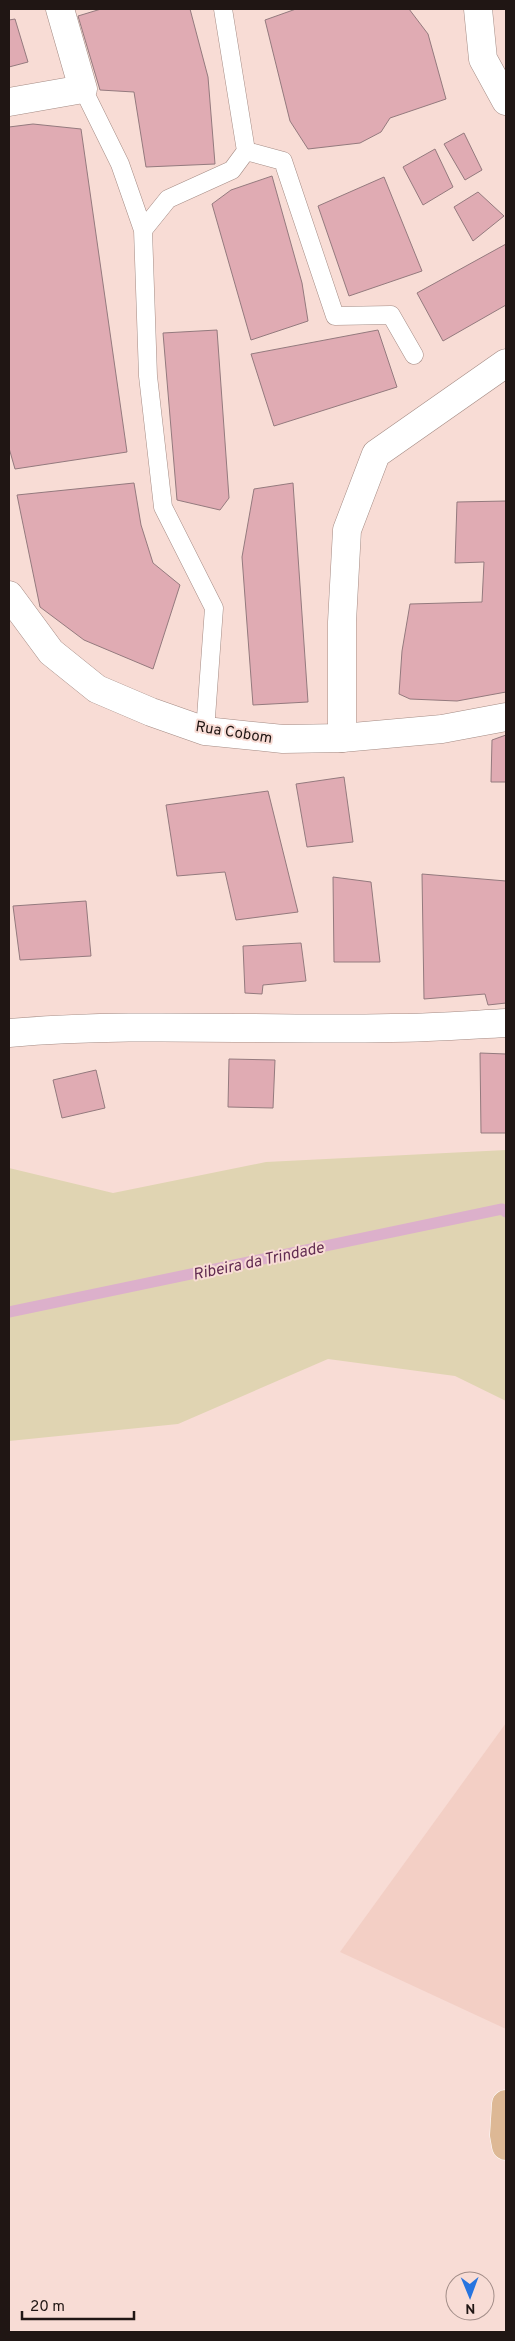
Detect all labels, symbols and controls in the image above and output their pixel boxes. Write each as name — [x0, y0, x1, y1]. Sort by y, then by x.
street label: Rua Cobom — [194, 718, 274, 749]
water label: Ribeira da Trindade — [191, 1238, 326, 1286]
north arrow — [445, 2271, 495, 2321]
scale bar — [22, 2288, 135, 2320]
text: 20 m — [30, 2298, 65, 2317]
text: N — [465, 2299, 475, 2316]

